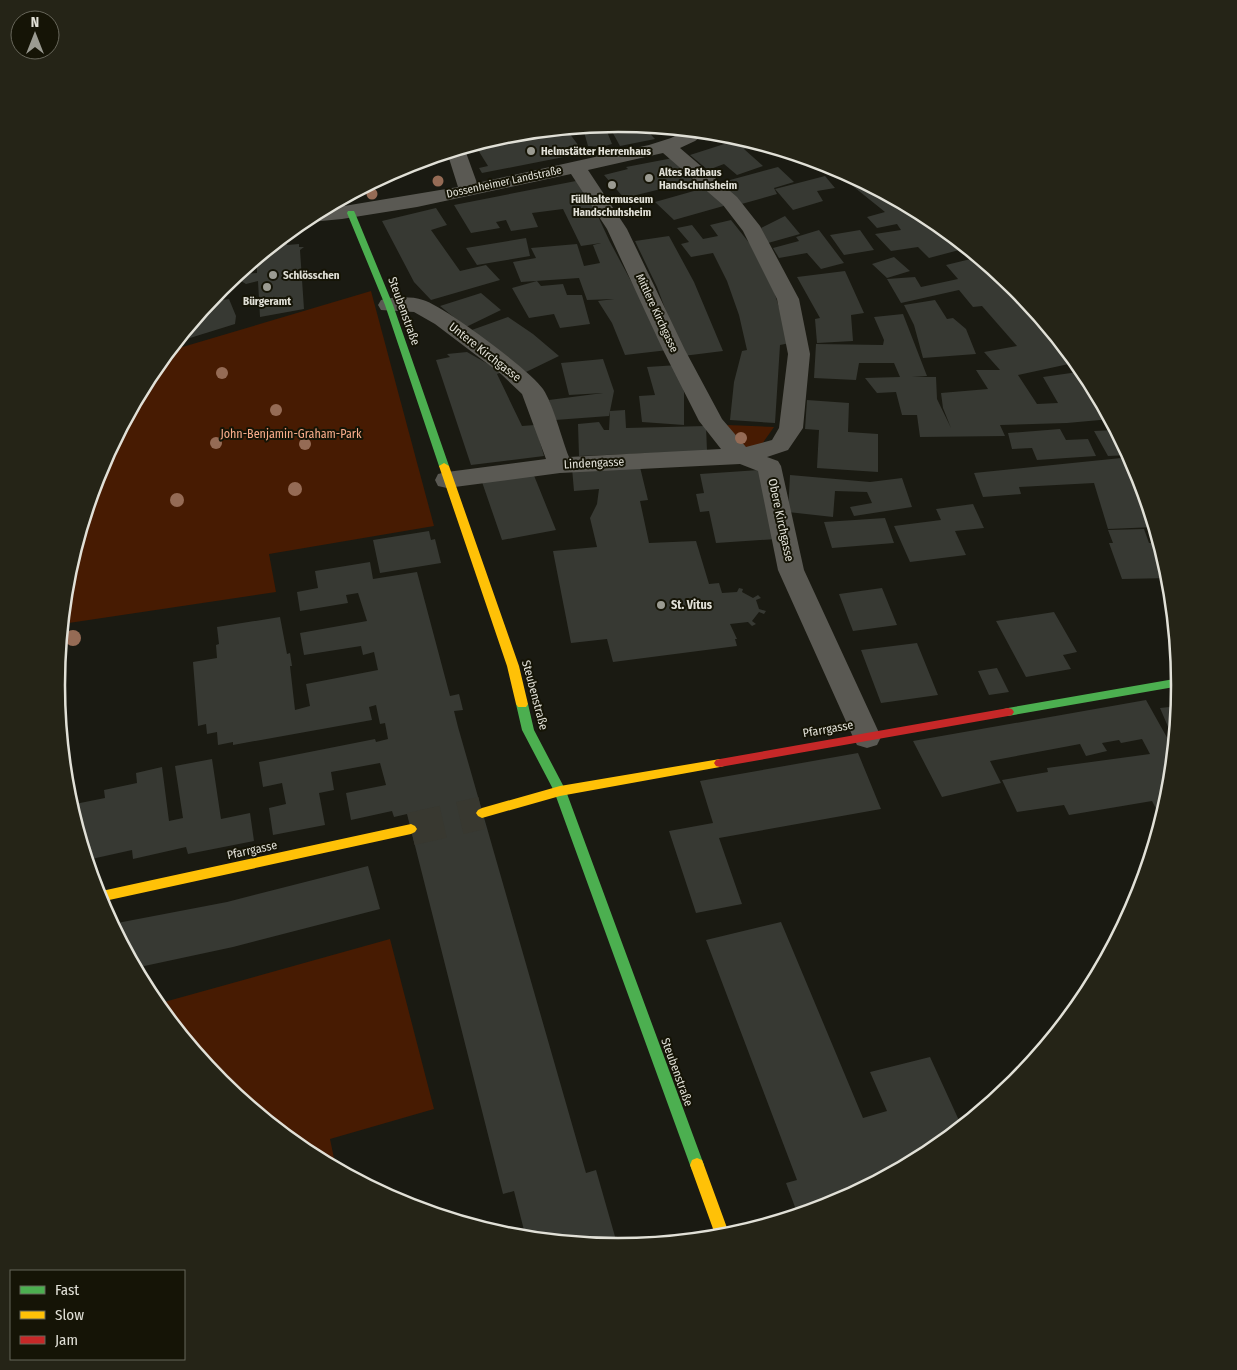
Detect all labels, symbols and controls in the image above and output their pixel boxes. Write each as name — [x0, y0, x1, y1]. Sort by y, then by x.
north arrow — [10, 10, 60, 60]
text: N — [31, 14, 39, 31]
marker: Helmstätter Herrenhaus — [525, 145, 537, 157]
place label: Helmstätter Herrenhaus — [541, 145, 651, 158]
street label: Dossenheimer Landstraße — [445, 163, 563, 201]
place label: Altes Rathaus Handschuhsheim — [658, 166, 737, 192]
marker: Altes Rathaus Handschuhsheim — [643, 172, 655, 184]
marker: Füllhaltermuseum Handschuhsheim — [606, 179, 618, 191]
place label: Füllhaltermuseum Handschuhsheim — [571, 193, 653, 219]
marker: Schlösschen — [267, 269, 279, 281]
place label: Schlösschen — [283, 269, 340, 282]
street label: Mittlere Kirchgasse — [633, 272, 681, 354]
street label: Steubenstraße — [385, 275, 423, 347]
marker: Bürgeramt — [261, 281, 273, 293]
place label: Bürgeramt — [243, 295, 291, 308]
street label: Untere Kirchgasse — [446, 320, 524, 385]
park label: John-Benjamin-Graham-Park — [220, 427, 362, 441]
street label: Lindengasse — [563, 454, 625, 472]
street label: Obere Kirchgasse — [765, 477, 797, 563]
place label: St. Vitus — [671, 598, 713, 612]
marker: St. Vitus — [655, 599, 667, 611]
street label: Steubenstraße — [519, 659, 551, 731]
street label: Pfarrgasse — [802, 718, 854, 740]
street label: Pfarrgasse — [226, 838, 278, 862]
street label: Steubenstraße — [658, 1036, 696, 1108]
legend — [10, 1270, 185, 1360]
text: Fast — [55, 1281, 79, 1299]
text: Slow — [55, 1306, 84, 1324]
text: Jam — [55, 1331, 78, 1349]

